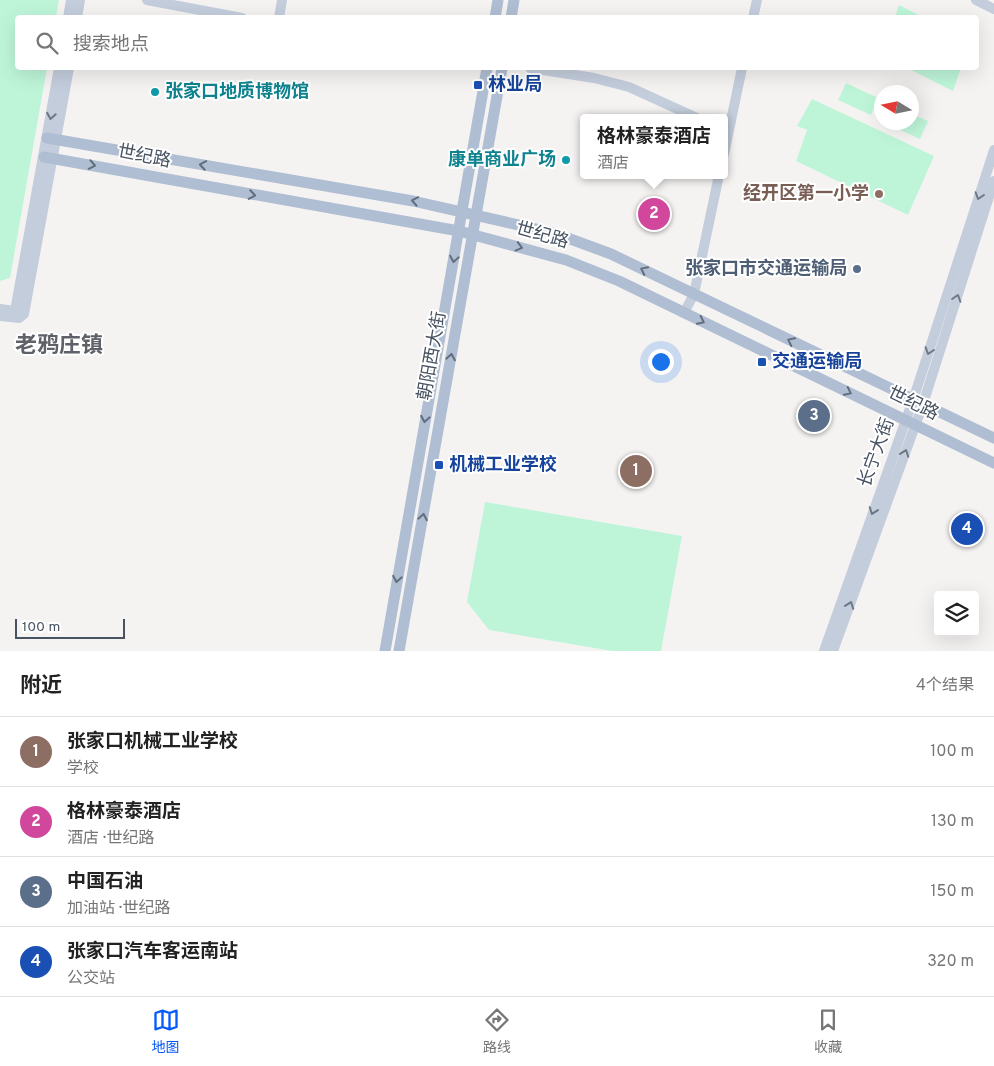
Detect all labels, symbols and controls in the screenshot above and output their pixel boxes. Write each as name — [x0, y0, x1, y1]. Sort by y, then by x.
search box — [15, 15, 979, 70]
icon: search — [33, 29, 61, 57]
text: 搜索地点 — [73, 33, 149, 57]
place label: 林业局 — [488, 74, 542, 97]
marker: 林业局 — [472, 79, 484, 91]
place label: 张家口地质博物馆 — [165, 80, 309, 104]
north arrow — [874, 85, 919, 130]
marker: 张家口地质博物馆 — [149, 86, 161, 98]
one-way arrow — [46, 111, 56, 120]
popup — [580, 114, 728, 179]
text: 格林豪泰酒店 — [597, 125, 711, 149]
street label: 世纪路 — [115, 141, 173, 173]
place label: 康单商业广场 — [448, 149, 556, 172]
marker: 康单商业广场 — [560, 154, 572, 166]
text: 酒店 — [597, 154, 629, 174]
one-way arrow — [87, 160, 96, 170]
one-way arrow — [198, 160, 207, 170]
place label: 经开区第一小学 — [743, 183, 869, 206]
marker: 经开区第一小学 — [873, 188, 885, 200]
one-way arrow — [247, 189, 256, 199]
one-way arrow — [975, 191, 985, 200]
pin: 2 — [638, 195, 670, 233]
one-way arrow — [410, 197, 419, 207]
street label: 世纪路 — [513, 218, 571, 254]
one-way arrow — [515, 241, 524, 252]
one-way arrow — [449, 255, 459, 264]
place label: 张家口市交通运输局 — [685, 258, 847, 281]
marker: 张家口市交通运输局 — [851, 263, 863, 275]
one-way arrow — [640, 265, 649, 276]
one-way arrow — [951, 295, 961, 303]
street label: 朝阳西大街 — [414, 310, 452, 402]
one-way arrow — [696, 315, 705, 325]
district label: 老鸦庄镇 — [15, 333, 103, 360]
one-way arrow — [787, 337, 796, 347]
one-way arrow — [925, 346, 935, 354]
your location — [648, 349, 674, 375]
place label: 交通运输局 — [772, 351, 862, 374]
one-way arrow — [445, 352, 455, 361]
marker: 交通运输局 — [756, 356, 768, 368]
street label: 世纪路 — [884, 382, 942, 426]
one-way arrow — [842, 386, 851, 396]
pin: 3 — [798, 397, 830, 435]
one-way arrow — [421, 415, 431, 424]
street label: 长宁大街 — [854, 415, 900, 491]
one-way arrow — [899, 449, 909, 457]
pin: 1 — [620, 452, 652, 490]
place label: 机械工业学校 — [449, 454, 557, 477]
marker: 机械工业学校 — [433, 459, 445, 471]
one-way arrow — [869, 507, 879, 515]
pin: 4 — [951, 510, 983, 548]
one-way arrow — [417, 512, 427, 521]
one-way arrow — [393, 575, 403, 584]
map controls — [934, 591, 979, 636]
button: layers — [934, 591, 979, 636]
one-way arrow — [844, 601, 854, 610]
scale bar — [15, 616, 125, 639]
text: 100 m — [22, 619, 60, 636]
text: 附近 — [20, 673, 62, 700]
text: 4个结果 — [916, 676, 974, 696]
text: 张家口机械工业学校 — [67, 730, 238, 754]
text: 1 — [33, 742, 39, 762]
text: 100 m — [930, 742, 974, 762]
text: 学校 — [67, 759, 99, 779]
text: 格林豪泰酒店 — [67, 800, 181, 824]
text: 2 — [31, 812, 41, 832]
text: 130 m — [931, 812, 974, 832]
text: 酒店 · 世纪路 — [67, 829, 155, 849]
text: 中国石油 — [67, 870, 143, 894]
text: 3 — [31, 882, 41, 902]
text: 150 m — [931, 882, 974, 902]
text: 加油站 · 世纪路 — [67, 899, 171, 919]
text: 张家口汽车客运南站 — [67, 940, 238, 964]
text: 4 — [31, 952, 41, 972]
text: 320 m — [927, 952, 974, 972]
text: 公交站 — [67, 969, 115, 989]
tab: 地图 — [152, 1006, 180, 1057]
tab: 路线 — [483, 1006, 511, 1057]
tab: 收藏 — [814, 1006, 842, 1057]

